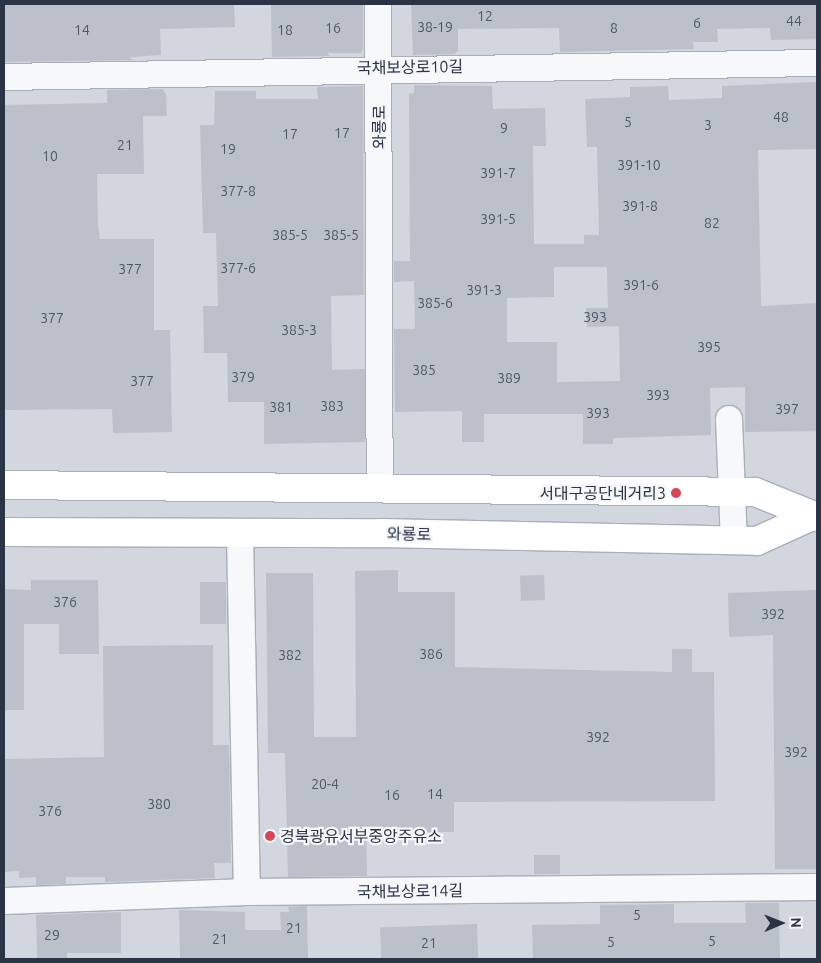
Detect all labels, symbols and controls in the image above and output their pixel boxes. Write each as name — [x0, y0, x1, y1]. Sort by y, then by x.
house number: 12 — [477, 8, 493, 24]
house number: 44 — [786, 13, 802, 29]
house number: 6 — [693, 15, 701, 31]
house number: 38-19 — [417, 19, 453, 35]
house number: 16 — [325, 20, 341, 36]
house number: 8 — [610, 20, 618, 36]
house number: 14 — [74, 22, 90, 38]
house number: 18 — [277, 22, 293, 38]
street label: 국채보상로10길 — [357, 56, 463, 78]
street label: 와룡로 — [369, 105, 389, 149]
house number: 48 — [773, 109, 789, 125]
house number: 5 — [624, 114, 632, 130]
house number: 3 — [704, 117, 712, 133]
house number: 9 — [500, 120, 508, 136]
house number: 17 — [334, 125, 350, 141]
house number: 17 — [282, 126, 298, 142]
house number: 21 — [117, 137, 133, 153]
house number: 19 — [220, 141, 236, 157]
house number: 10 — [42, 148, 58, 164]
house number: 391-10 — [617, 157, 661, 173]
house number: 391-7 — [480, 165, 516, 181]
house number: 377-8 — [220, 183, 256, 199]
house number: 391-8 — [622, 198, 658, 214]
house number: 391-5 — [480, 211, 516, 227]
house number: 82 — [704, 215, 720, 231]
house number: 385-5 — [272, 227, 308, 243]
house number: 385-5 — [323, 227, 359, 243]
house number: 377-6 — [220, 260, 256, 276]
house number: 377 — [118, 261, 142, 277]
house number: 391-6 — [623, 277, 659, 293]
house number: 391-3 — [466, 282, 502, 298]
house number: 385-6 — [417, 295, 453, 311]
house number: 393 — [583, 309, 607, 325]
house number: 377 — [40, 310, 64, 326]
house number: 385-3 — [281, 322, 317, 338]
house number: 395 — [697, 339, 721, 355]
house number: 385 — [412, 362, 436, 378]
house number: 379 — [231, 369, 255, 385]
house number: 389 — [497, 370, 521, 386]
house number: 377 — [130, 373, 154, 389]
house number: 393 — [646, 387, 670, 403]
house number: 383 — [320, 398, 344, 414]
house number: 381 — [269, 399, 293, 415]
house number: 397 — [775, 401, 799, 417]
house number: 393 — [586, 405, 610, 421]
place label: 서대구공단네거리3 — [539, 483, 666, 503]
marker: 서대구공단네거리3 — [670, 487, 682, 499]
street label: 와룡로 — [387, 524, 431, 544]
house number: 376 — [53, 594, 77, 610]
house number: 392 — [761, 606, 785, 622]
house number: 386 — [419, 646, 443, 662]
house number: 382 — [278, 647, 302, 663]
house number: 392 — [586, 729, 610, 745]
house number: 392 — [784, 744, 808, 760]
house number: 20-4 — [311, 776, 339, 792]
house number: 14 — [427, 786, 443, 802]
house number: 16 — [384, 787, 400, 803]
house number: 380 — [147, 796, 171, 812]
house number: 376 — [38, 803, 62, 819]
place label: 경북광유서부중앙주유소 — [280, 826, 442, 846]
marker: 경북광유서부중앙주유소 — [264, 830, 276, 842]
street label: 국채보상로14길 — [357, 880, 463, 902]
north arrow — [756, 898, 806, 948]
house number: 5 — [633, 907, 641, 923]
text: N — [788, 917, 804, 928]
house number: 21 — [286, 920, 302, 936]
house number: 29 — [44, 927, 60, 943]
house number: 21 — [212, 931, 228, 947]
house number: 5 — [708, 933, 716, 949]
house number: 5 — [607, 934, 615, 950]
house number: 21 — [421, 935, 437, 951]

